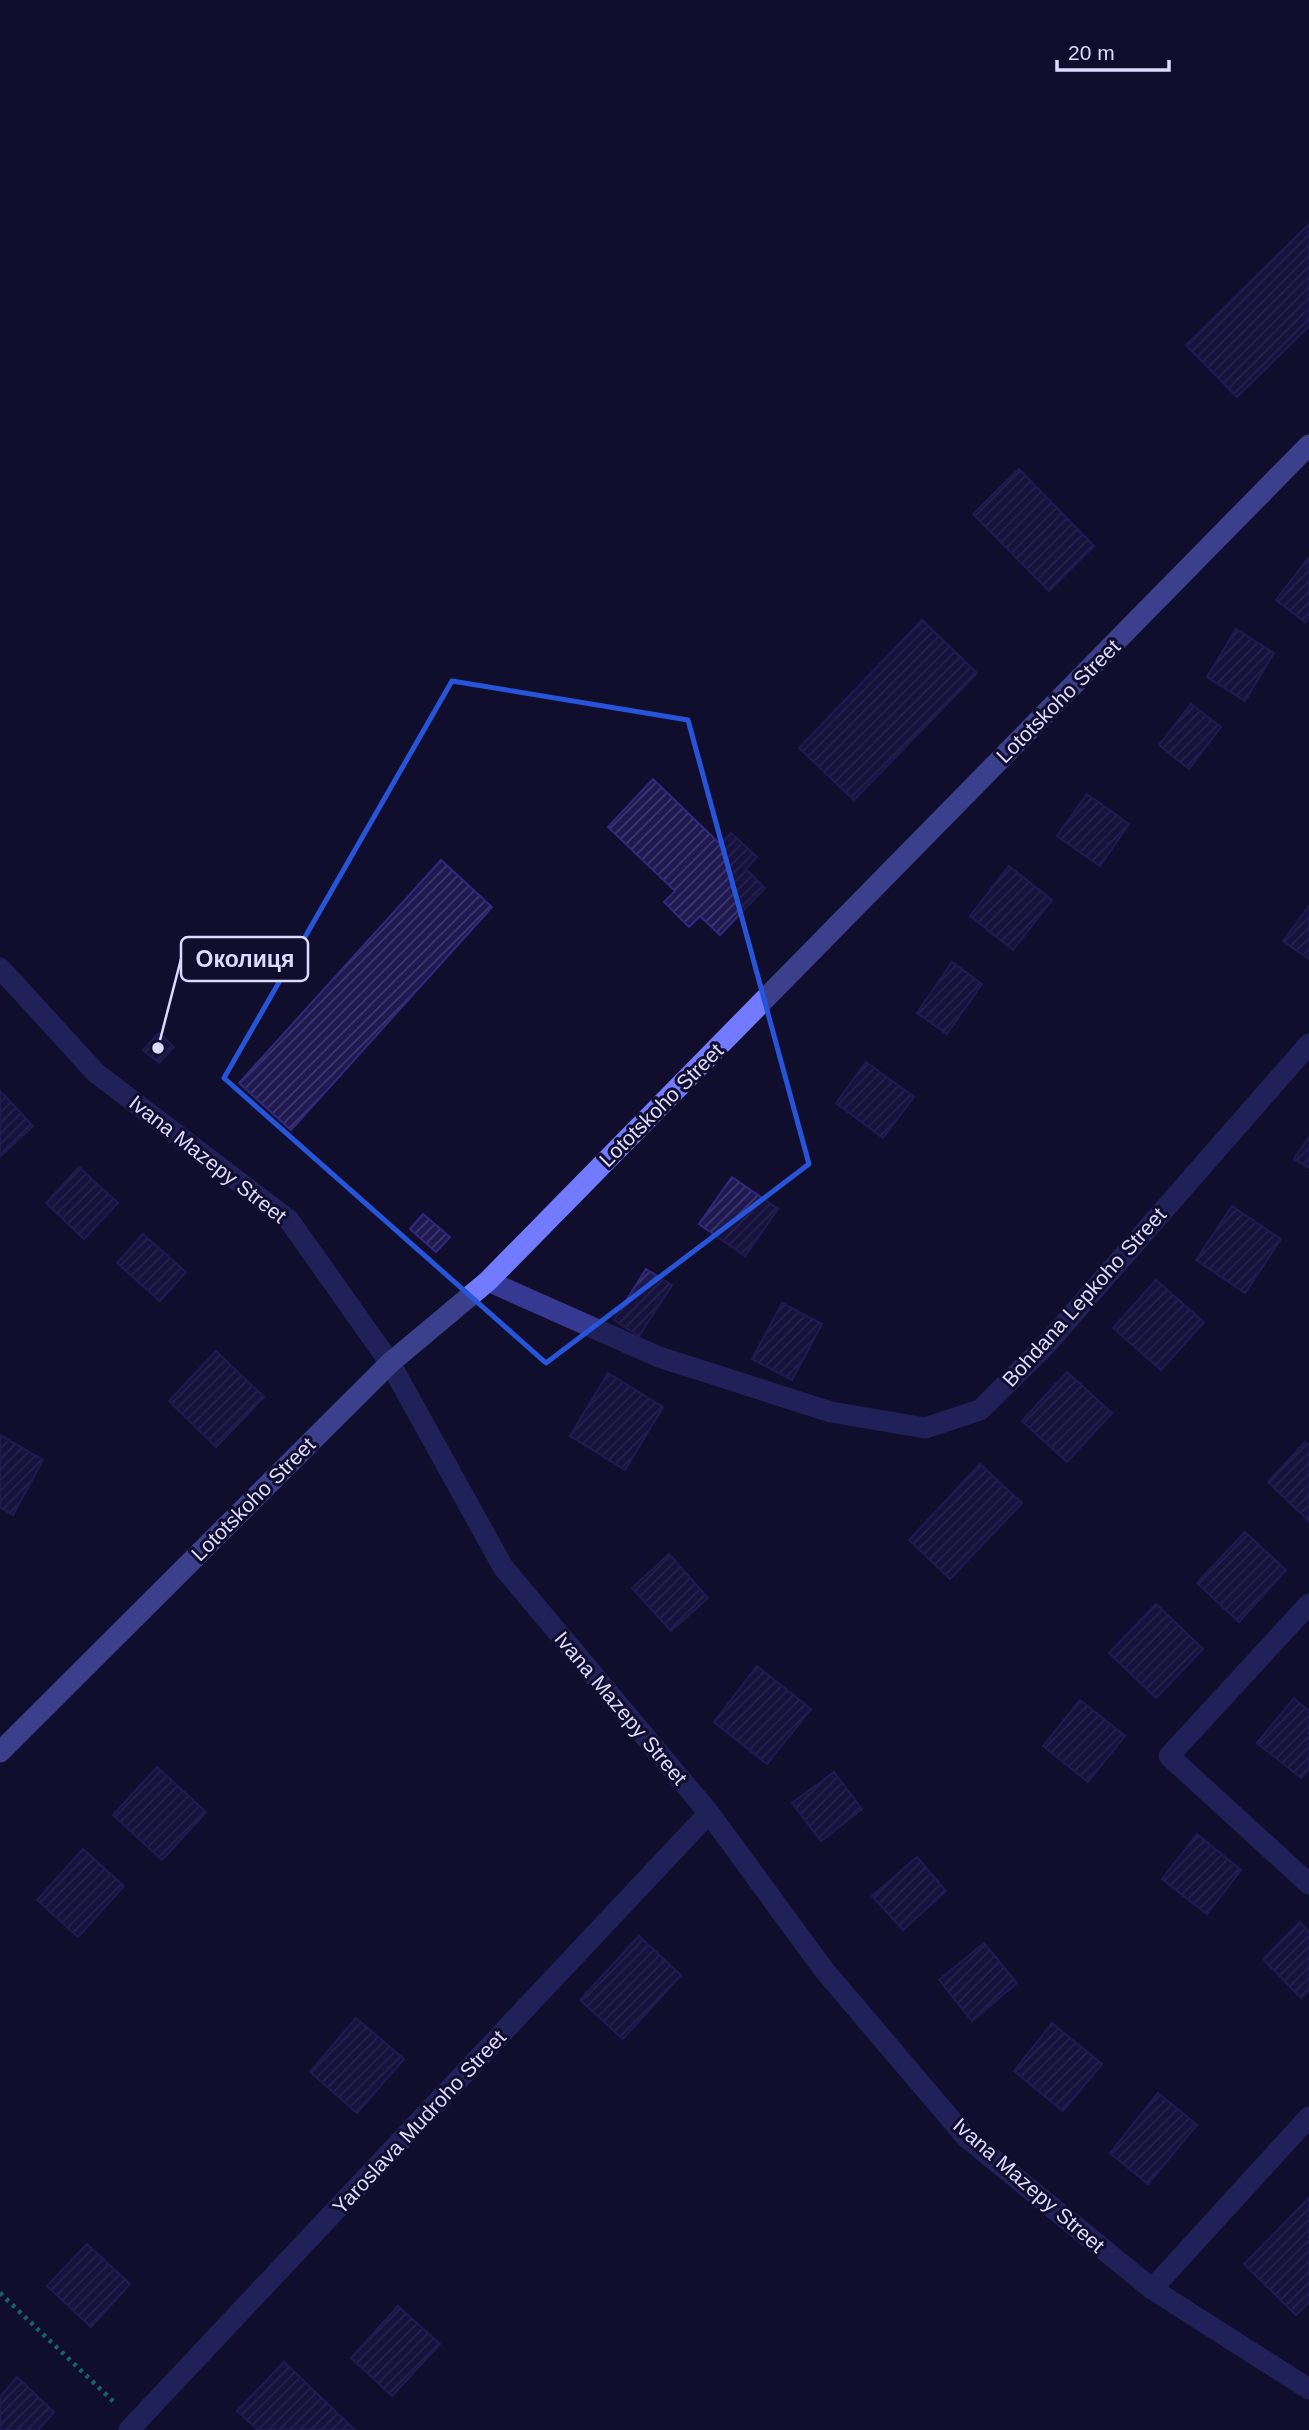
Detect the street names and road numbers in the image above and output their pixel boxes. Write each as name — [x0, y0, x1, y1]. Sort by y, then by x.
street label: Lototskoho Street — [992, 635, 1124, 767]
street label: Lototskoho Street — [595, 1039, 727, 1171]
street label: Ivana Mazepy Street — [125, 1091, 291, 1227]
street label: Bohdana Lepkoho Street — [998, 1203, 1170, 1391]
street label: Lototskoho Street — [187, 1433, 319, 1565]
street label: Ivana Mazepy Street — [550, 1627, 692, 1789]
street label: Yaroslava Mudroho Street — [328, 2025, 510, 2218]
street label: Ivana Mazepy Street — [949, 2113, 1109, 2257]

